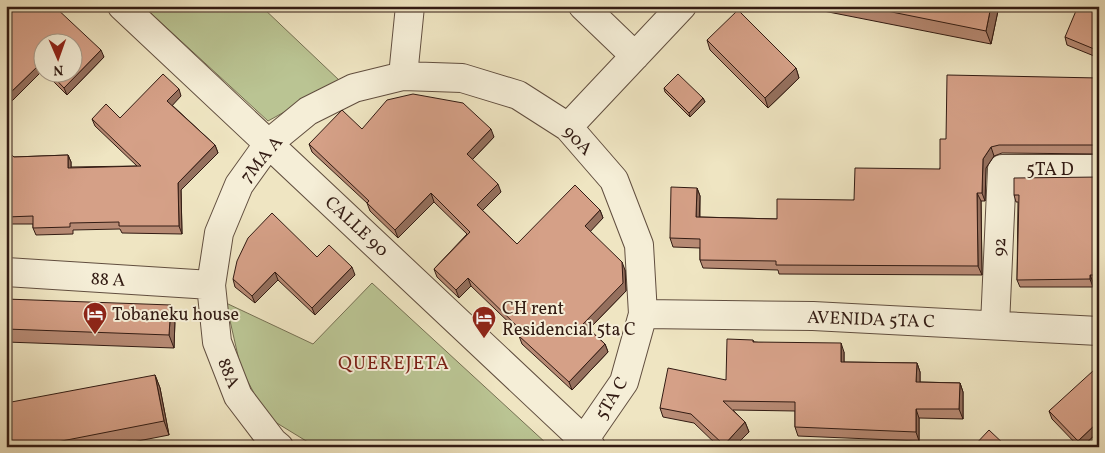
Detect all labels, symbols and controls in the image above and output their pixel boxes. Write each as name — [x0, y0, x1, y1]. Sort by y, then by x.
north arrow — [32, 32, 82, 82]
text: N — [53, 60, 64, 79]
street label: 90A — [556, 120, 598, 162]
street label: 7MA A — [235, 131, 289, 189]
street label: 5TA D — [1026, 158, 1074, 183]
street label: CALLE 90 — [319, 191, 394, 263]
street label: 92 — [988, 237, 1013, 257]
street label: 88 A — [90, 267, 126, 294]
place label: CH rent Residencial 5ta C — [502, 297, 636, 343]
hotel icon: Tobaneku house — [82, 301, 108, 335]
place label: Tobaneku house — [112, 303, 239, 328]
hotel icon: CH rent Residencial 5ta C — [471, 305, 497, 339]
street label: AVENIDA 5TA C — [807, 306, 935, 335]
district label: QUEREJETA — [338, 351, 450, 377]
street label: 88A — [210, 355, 245, 393]
street label: 5TA C — [590, 373, 635, 425]

